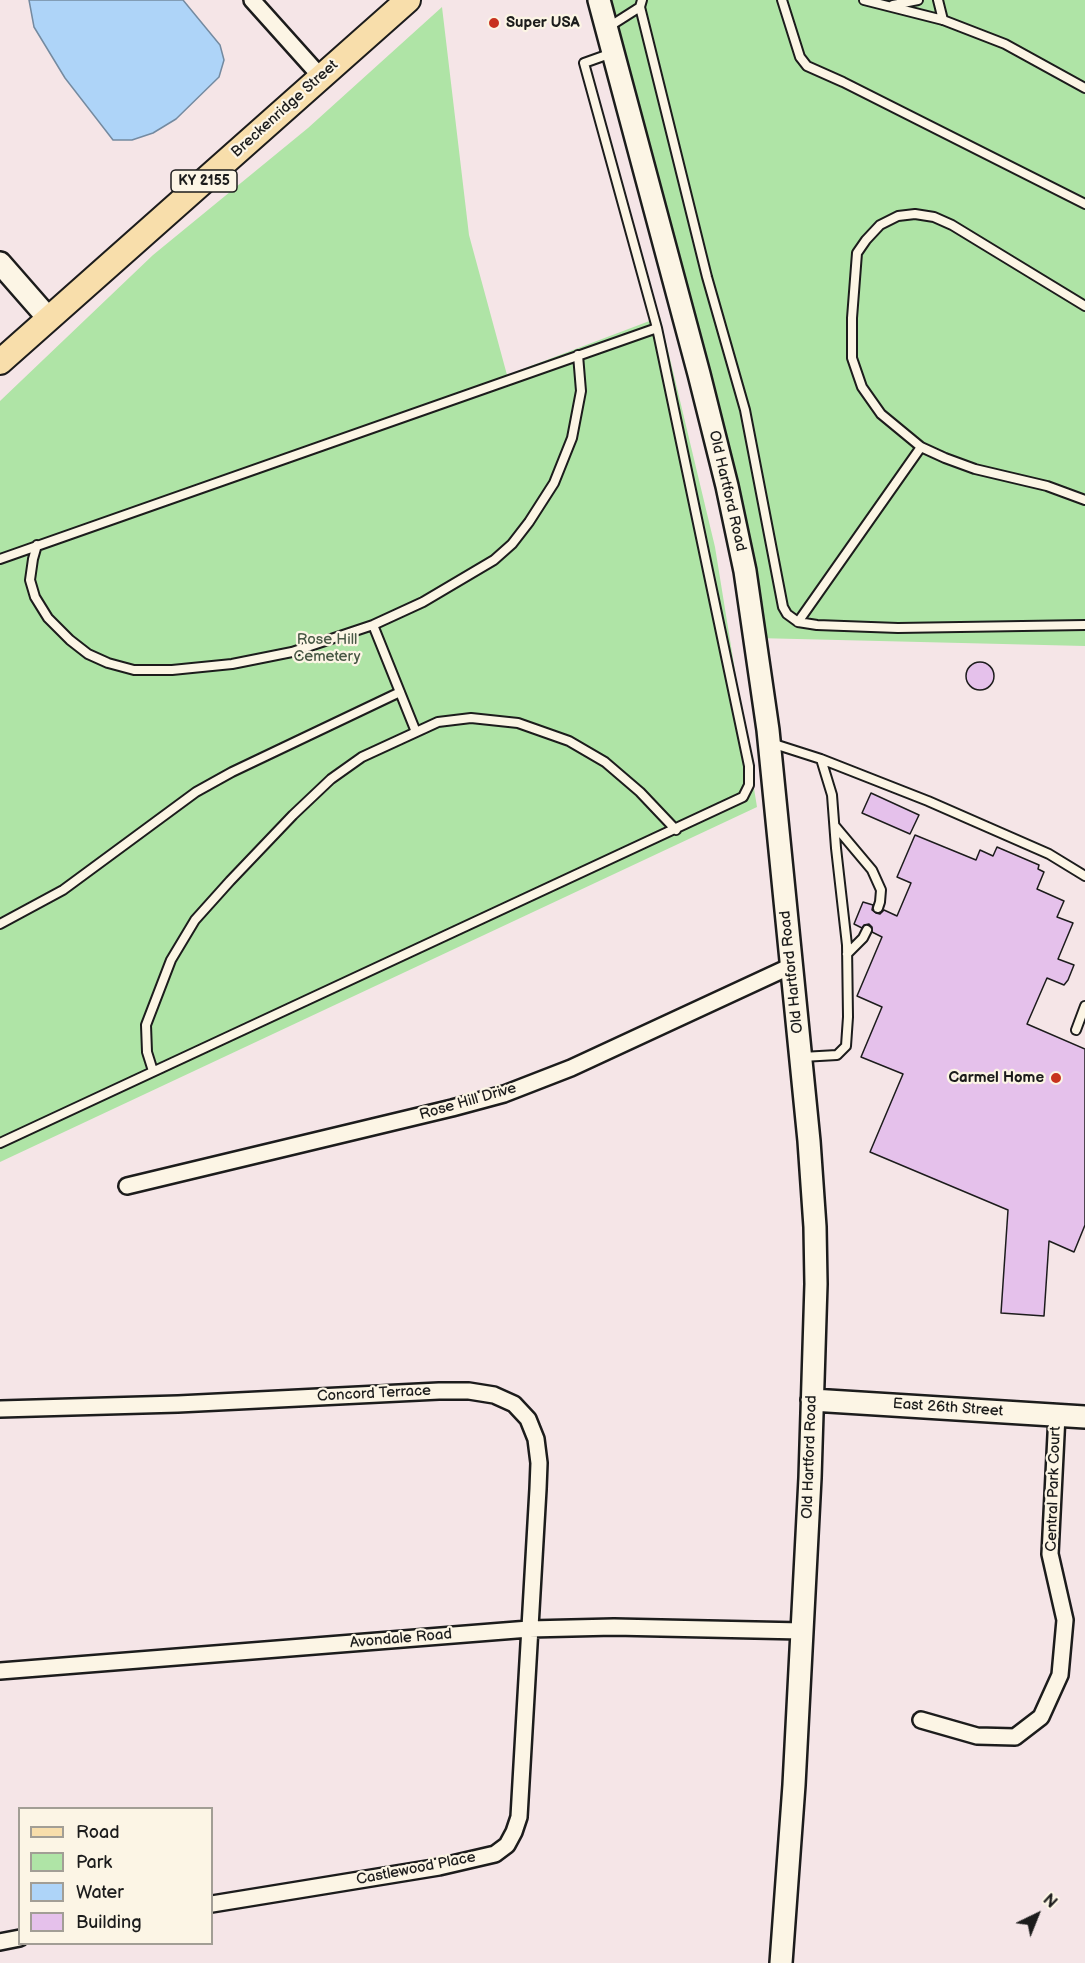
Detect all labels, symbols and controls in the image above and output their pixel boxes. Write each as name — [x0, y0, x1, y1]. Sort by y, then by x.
place label: Super USA — [506, 14, 580, 32]
marker: Super USA — [487, 16, 501, 30]
street label: Breckenridge Street — [228, 56, 342, 162]
road number: KY 2155 — [171, 170, 237, 192]
street label: Old Hartford Road — [704, 429, 750, 553]
park label: Rose Hill Cemetery — [294, 631, 360, 666]
street label: Old Hartford Road — [777, 910, 807, 1034]
place label: Carmel Home — [948, 1069, 1044, 1087]
marker: Carmel Home — [1049, 1071, 1063, 1085]
street label: Rose Hill Drive — [417, 1080, 519, 1124]
street label: Concord Terrace — [317, 1382, 431, 1406]
street label: Old Hartford Road — [799, 1395, 821, 1519]
street label: East 26th Street — [892, 1395, 1004, 1421]
street label: Central Park Court — [1043, 1426, 1065, 1552]
street label: Avondale Road — [349, 1626, 453, 1652]
legend — [18, 1807, 213, 1945]
text: Road — [76, 1822, 120, 1843]
street label: Castlewood Place — [355, 1849, 477, 1889]
text: Park — [76, 1852, 112, 1873]
text: Water — [76, 1882, 124, 1903]
north arrow — [1007, 1885, 1067, 1945]
text: N — [1039, 1890, 1060, 1913]
text: Building — [76, 1912, 142, 1933]

